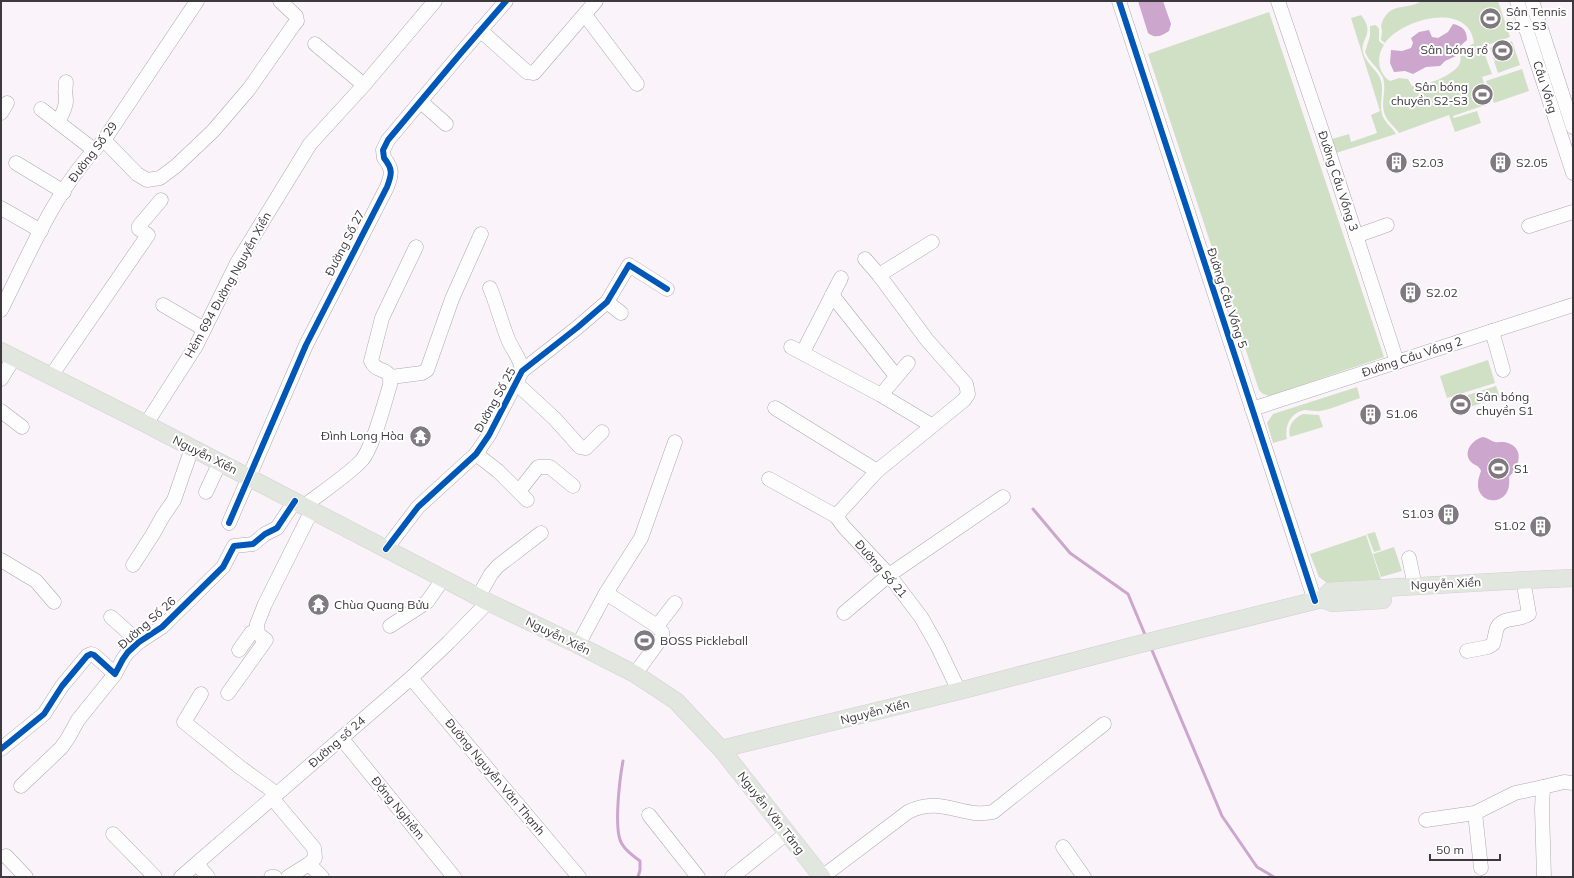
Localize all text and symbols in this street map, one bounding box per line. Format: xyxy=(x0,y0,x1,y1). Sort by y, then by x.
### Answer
place label: Sân Tennis S2 - S3 xyxy=(1506,4,1567,33)
sports icon: Sân Tennis S2 - S3 xyxy=(1478,6,1504,32)
sports icon: Sân bóng rổ xyxy=(1490,37,1516,63)
place label: Sân bóng rổ xyxy=(1421,42,1488,57)
street label: Cầu Vồng xyxy=(1530,59,1561,115)
place label: Sân bóng chuyền S2-S3 xyxy=(1391,79,1468,108)
sports icon: Sân bóng chuyền S2-S3 xyxy=(1470,81,1496,107)
street label: Đường Số 29 xyxy=(65,118,120,185)
street label: Đường Cầu Vồng 3 xyxy=(1315,129,1362,233)
building icon: S2.03 xyxy=(1383,150,1409,176)
building icon: S2.05 xyxy=(1487,150,1513,176)
place label: S2.03 xyxy=(1412,155,1444,170)
place label: S2.05 xyxy=(1516,155,1548,170)
street label: Đường Số 27 xyxy=(322,207,368,278)
street label: Hẻm 694 Đường Nguyễn Xiển xyxy=(181,209,274,360)
street label: Đường Cầu Vồng 5 xyxy=(1204,246,1251,350)
building icon: S2.02 xyxy=(1397,280,1423,306)
place label: S2.02 xyxy=(1426,285,1458,300)
street label: Đường Cầu Vồng 2 xyxy=(1360,333,1464,380)
street label: Đường Số 25 xyxy=(471,365,519,435)
place label: Sân bóng chuyền S1 xyxy=(1476,389,1534,418)
sports icon: Sân bóng chuyền S1 xyxy=(1448,391,1474,417)
building icon: S1.06 xyxy=(1357,401,1383,427)
place label: S1.06 xyxy=(1386,406,1418,421)
temple icon: Đình Long Hòa xyxy=(407,423,433,449)
place label: Đình Long Hòa xyxy=(321,428,404,443)
street label: Nguyễn Xiển xyxy=(170,432,240,477)
sports icon: S1 xyxy=(1485,456,1511,482)
place label: S1 xyxy=(1514,461,1529,476)
building icon: S1.03 xyxy=(1436,501,1462,527)
place label: S1.03 xyxy=(1402,506,1434,521)
building icon: S1.02 xyxy=(1528,513,1554,539)
place label: S1.02 xyxy=(1494,518,1526,533)
street label: Đường Số 21 xyxy=(852,537,911,601)
street label: Nguyễn Xiển xyxy=(1410,574,1481,593)
temple icon: Chùa Quang Bửu xyxy=(305,592,331,618)
street label: Đường Số 26 xyxy=(115,593,179,652)
place label: Chùa Quang Bửu xyxy=(334,597,429,612)
street label: Nguyễn Xiển xyxy=(523,613,593,658)
sports icon: BOSS Pickleball xyxy=(631,628,657,654)
place label: BOSS Pickleball xyxy=(660,633,748,648)
street label: Nguyễn Xiển xyxy=(839,696,911,727)
street label: Đường số 24 xyxy=(305,713,368,770)
street label: Đường Nguyễn Văn Thạnh xyxy=(442,715,549,838)
street label: Nguyễn Văn Tăng xyxy=(735,768,808,857)
street label: Đặng Nghiêm xyxy=(368,773,428,842)
scale bar xyxy=(1430,836,1500,862)
text: 50 m xyxy=(1436,842,1464,857)

